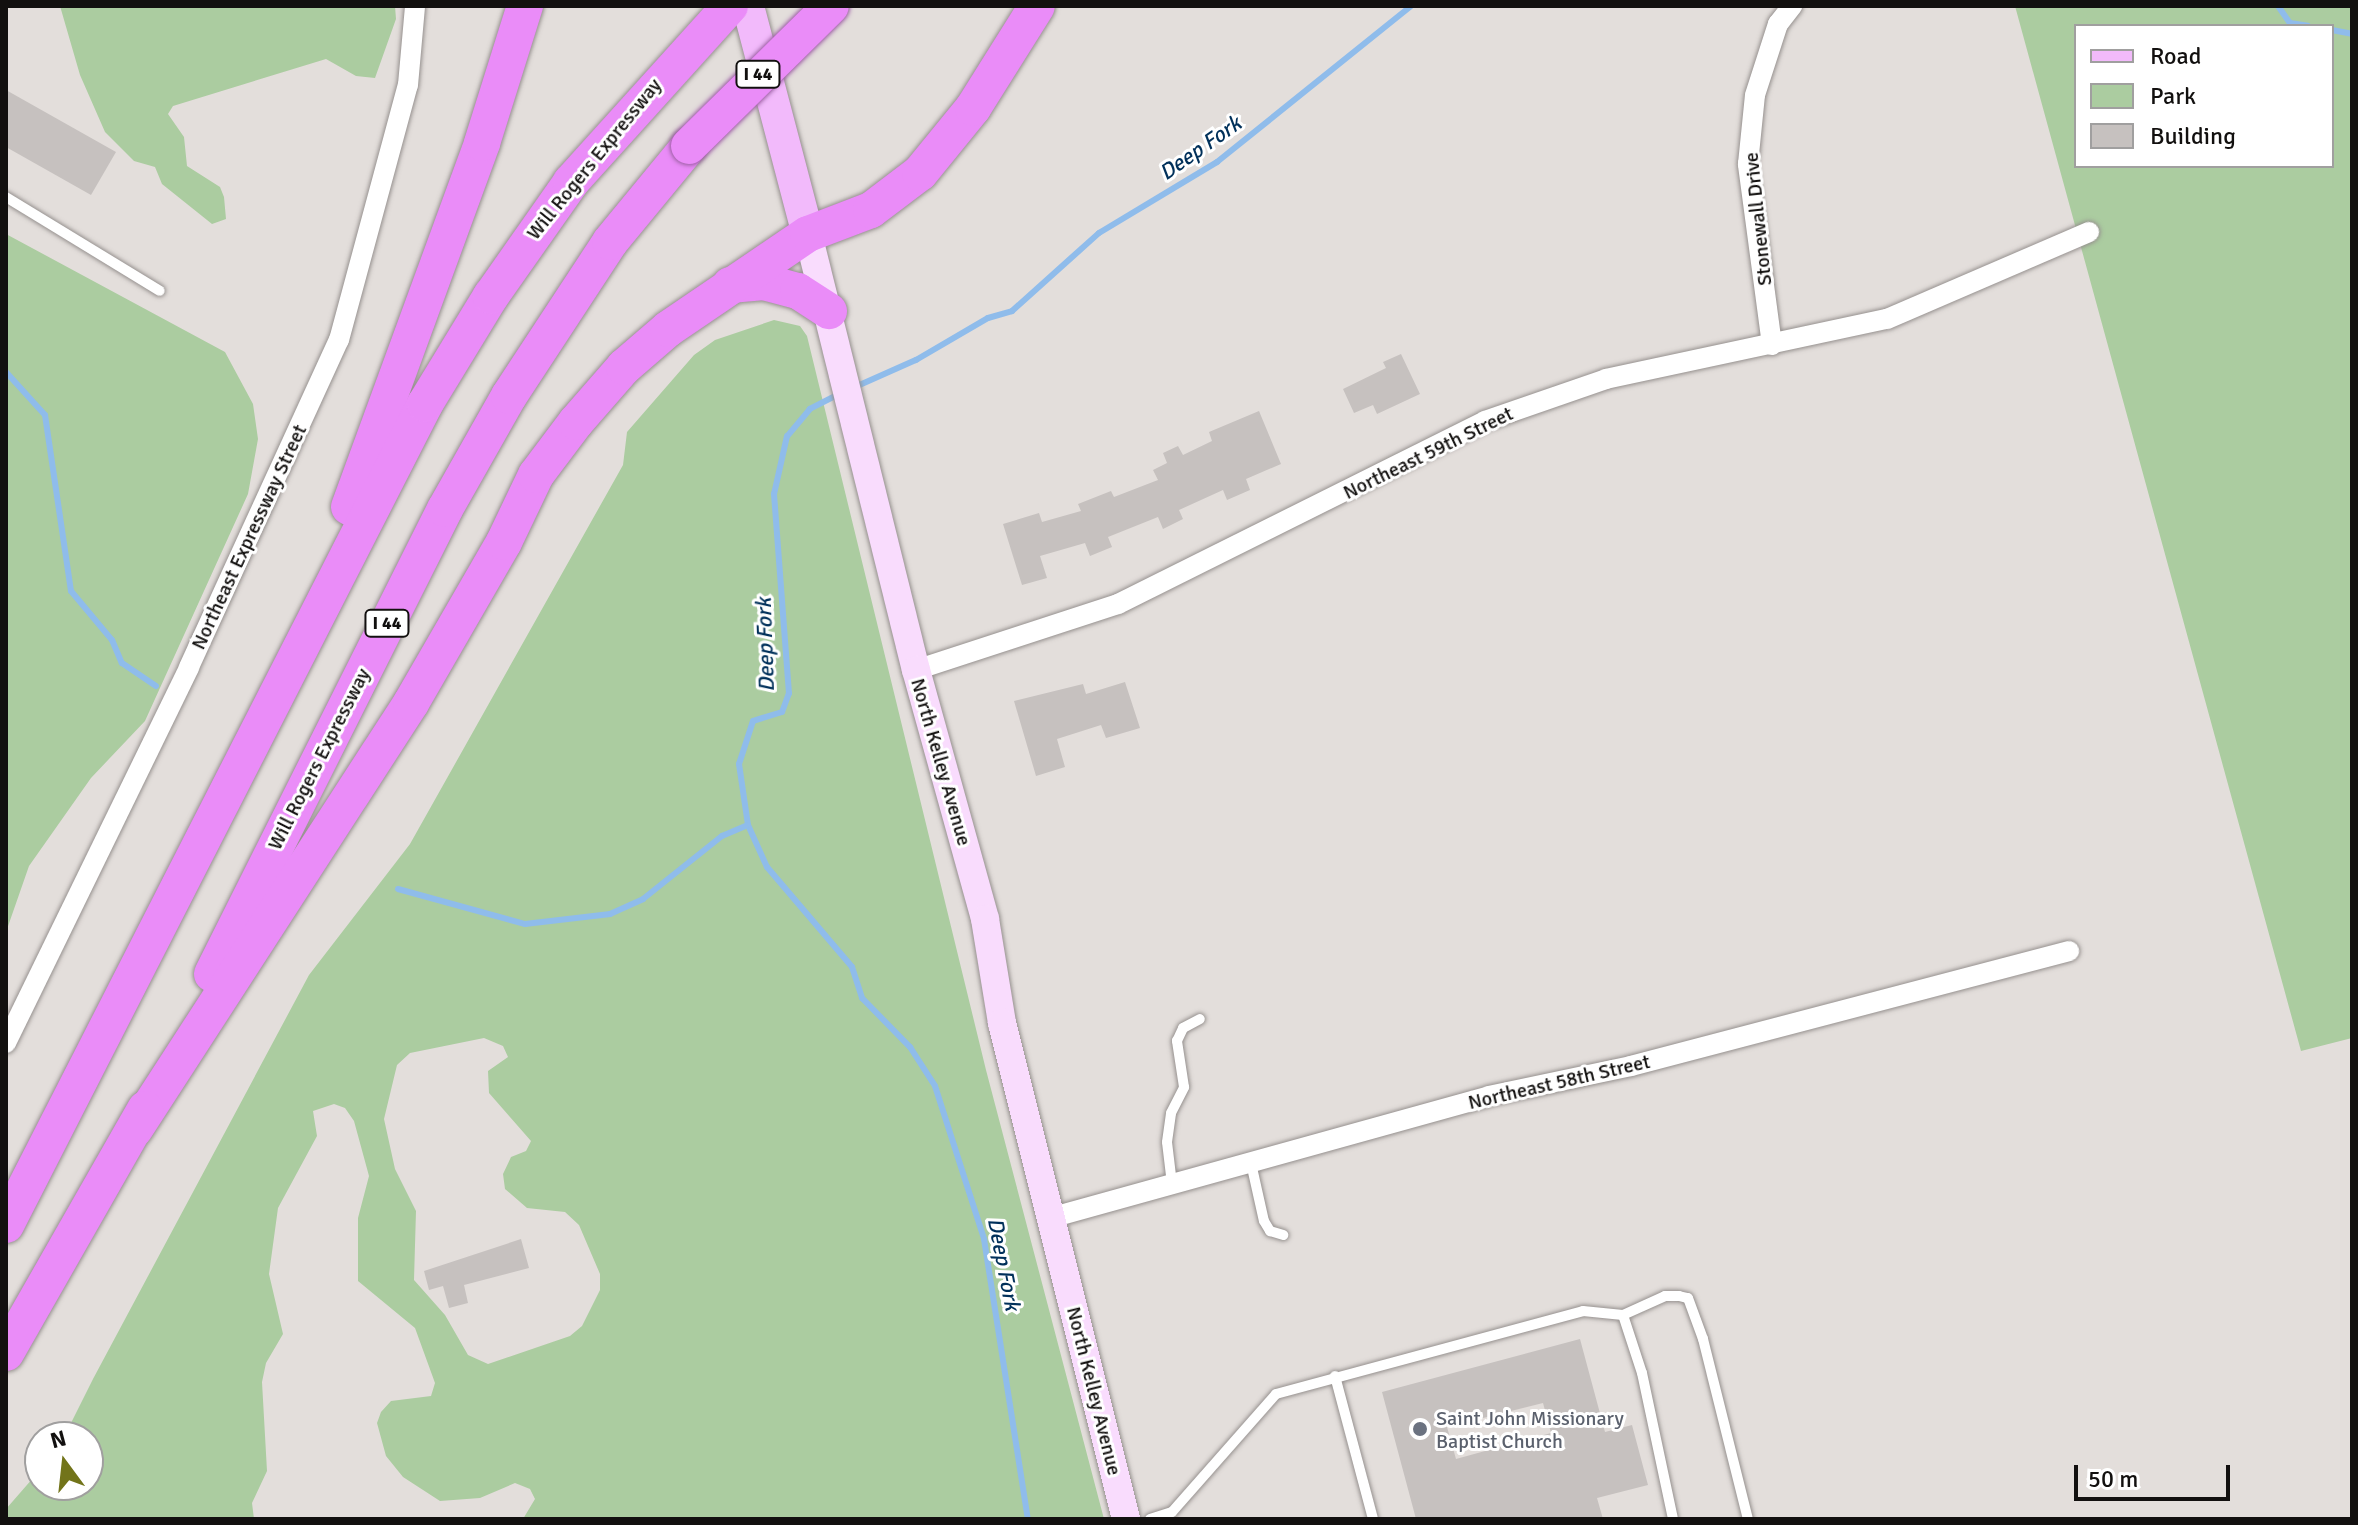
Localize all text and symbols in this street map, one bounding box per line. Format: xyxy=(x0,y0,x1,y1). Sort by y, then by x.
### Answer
legend xyxy=(2074,24,2334,168)
text: Road xyxy=(2150,41,2201,71)
road number: I 44 xyxy=(734,60,782,88)
street label: Will Rogers Expressway xyxy=(522,73,666,245)
text: Park xyxy=(2150,81,2196,111)
water label: Deep Fork xyxy=(1154,110,1246,186)
text: Building xyxy=(2150,121,2236,151)
street label: Stonewall Drive xyxy=(1739,151,1777,287)
street label: Northeast 59th Street xyxy=(1339,401,1517,505)
street label: Northeast Expressway Street xyxy=(186,421,312,653)
water label: Deep Fork xyxy=(750,597,780,693)
road number: I 44 xyxy=(363,609,411,637)
street label: Will Rogers Expressway xyxy=(263,664,375,854)
street label: North Kelley Avenue xyxy=(906,676,976,848)
street label: Northeast 58th Street xyxy=(1466,1049,1652,1115)
water label: Deep Fork xyxy=(982,1215,1026,1313)
street label: North Kelley Avenue xyxy=(1061,1304,1127,1478)
place label: Saint John Missionary Baptist Church xyxy=(1436,1406,1624,1453)
marker: Saint John Missionary Baptist Church xyxy=(1411,1420,1429,1438)
north arrow xyxy=(24,1421,104,1501)
text: N xyxy=(47,1424,69,1454)
scale bar xyxy=(2078,1449,2234,1499)
text: 50 m xyxy=(2088,1464,2138,1494)

